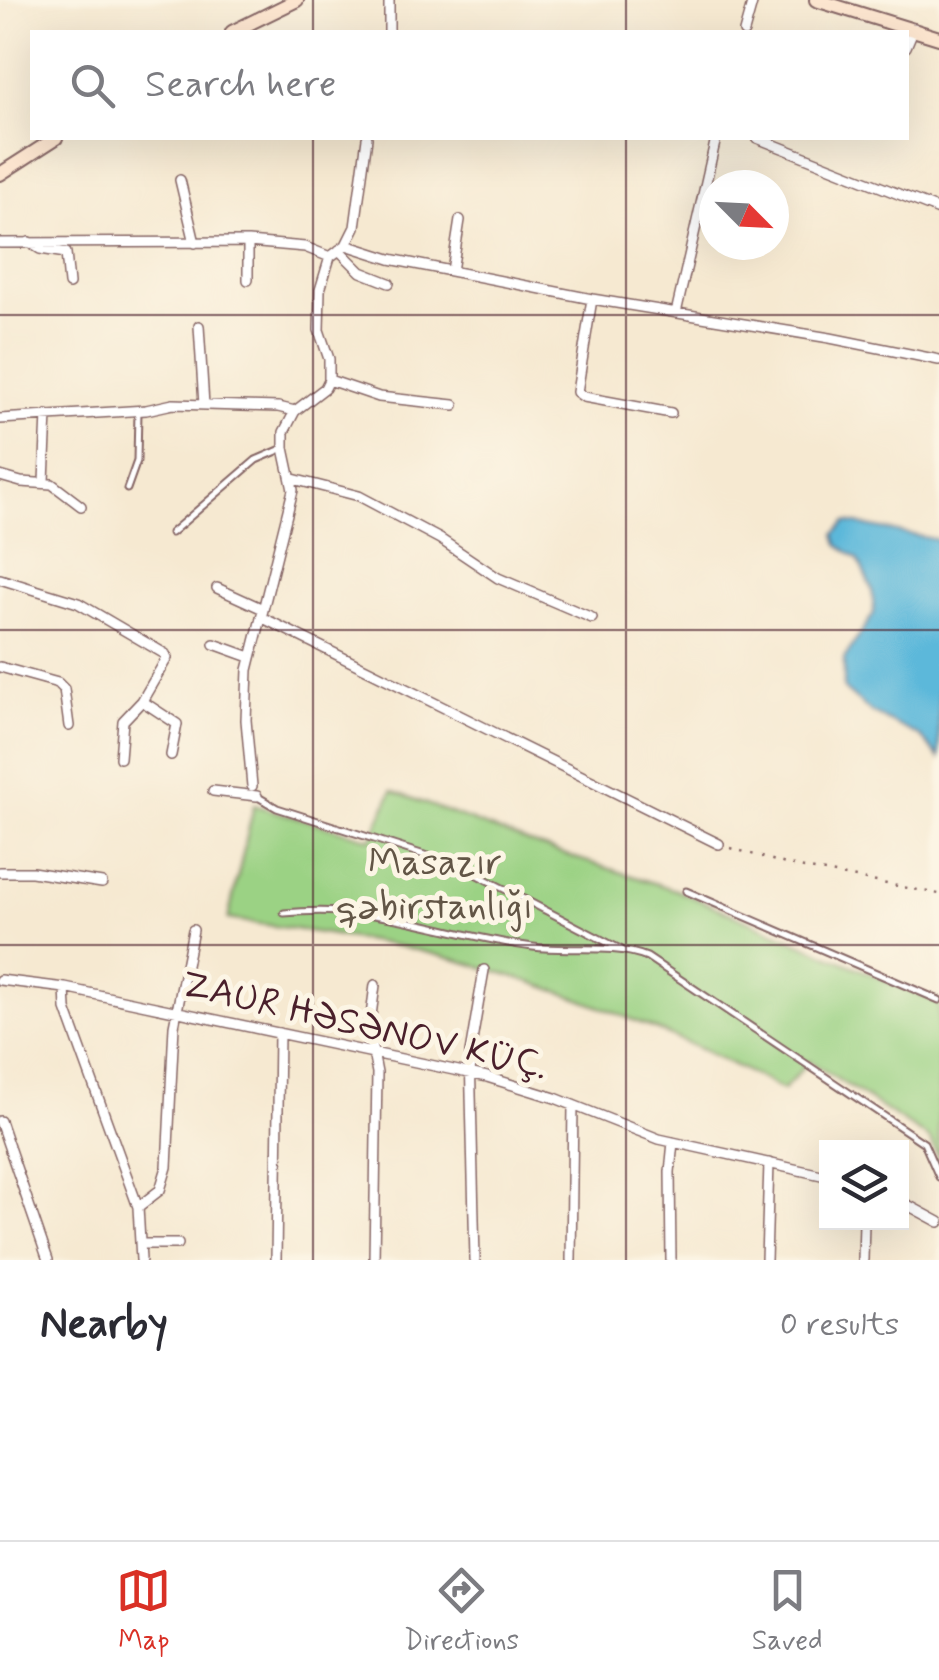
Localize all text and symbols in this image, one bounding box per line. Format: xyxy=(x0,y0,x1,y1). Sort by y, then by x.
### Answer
search box xyxy=(30,30,909,140)
icon: search xyxy=(65,58,120,113)
text: Search here xyxy=(145,61,336,110)
north arrow xyxy=(699,170,789,260)
park label: Masazır qəbirstanlığı xyxy=(337,839,533,932)
street label: ZAUR HƏSƏNOV KÜÇ. xyxy=(177,961,552,1092)
map controls xyxy=(819,1140,909,1230)
button: layers xyxy=(819,1140,909,1230)
text: Nearby xyxy=(40,1298,168,1353)
text: 0 results xyxy=(780,1304,899,1346)
tab: Map xyxy=(116,1563,171,1660)
tab: Directions xyxy=(404,1563,519,1660)
tab: Saved xyxy=(752,1563,823,1660)

